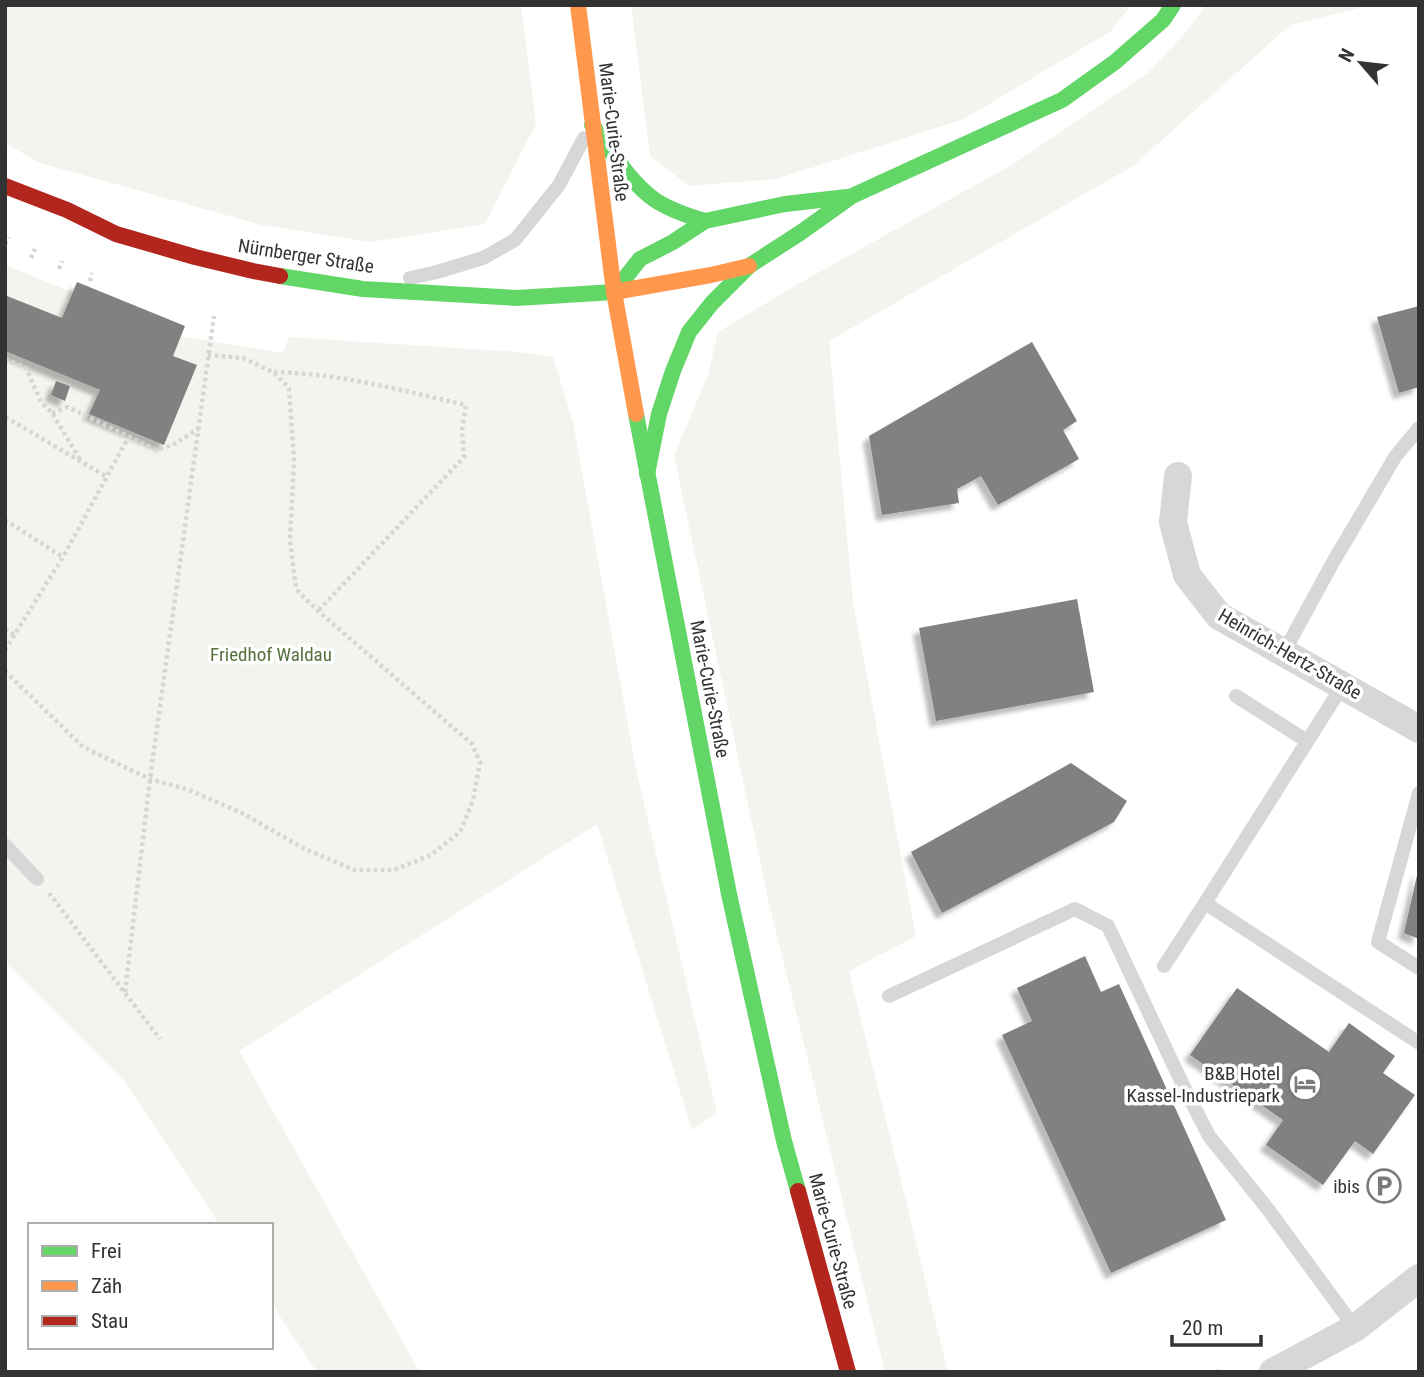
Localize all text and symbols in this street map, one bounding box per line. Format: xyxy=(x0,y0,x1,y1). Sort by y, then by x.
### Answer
north arrow xyxy=(1326,28,1396,98)
text: N xyxy=(1334,45,1359,66)
street label: Marie-Curie-Straße xyxy=(594,61,634,203)
street label: Nürnberger Straße xyxy=(236,234,376,278)
street label: Heinrich-Hertz-Straße xyxy=(1214,604,1366,704)
street label: Marie-Curie-Straße xyxy=(685,618,735,760)
park label: Friedhof Waldau xyxy=(210,643,332,666)
place label: B&B Hotel Kassel-Industriepark xyxy=(1126,1062,1280,1107)
hotel icon: B&B Hotel Kassel-Industriepark xyxy=(1286,1065,1324,1103)
parking icon: ibis xyxy=(1365,1167,1403,1205)
street label: Marie-Curie-Straße xyxy=(804,1171,862,1312)
place label: ibis xyxy=(1333,1175,1360,1198)
legend xyxy=(28,1223,273,1349)
text: Frei xyxy=(91,1239,122,1263)
text: Zäh xyxy=(91,1274,122,1298)
scale bar xyxy=(1172,1304,1261,1348)
text: Stau xyxy=(91,1309,128,1333)
text: 20 m xyxy=(1182,1316,1223,1340)

